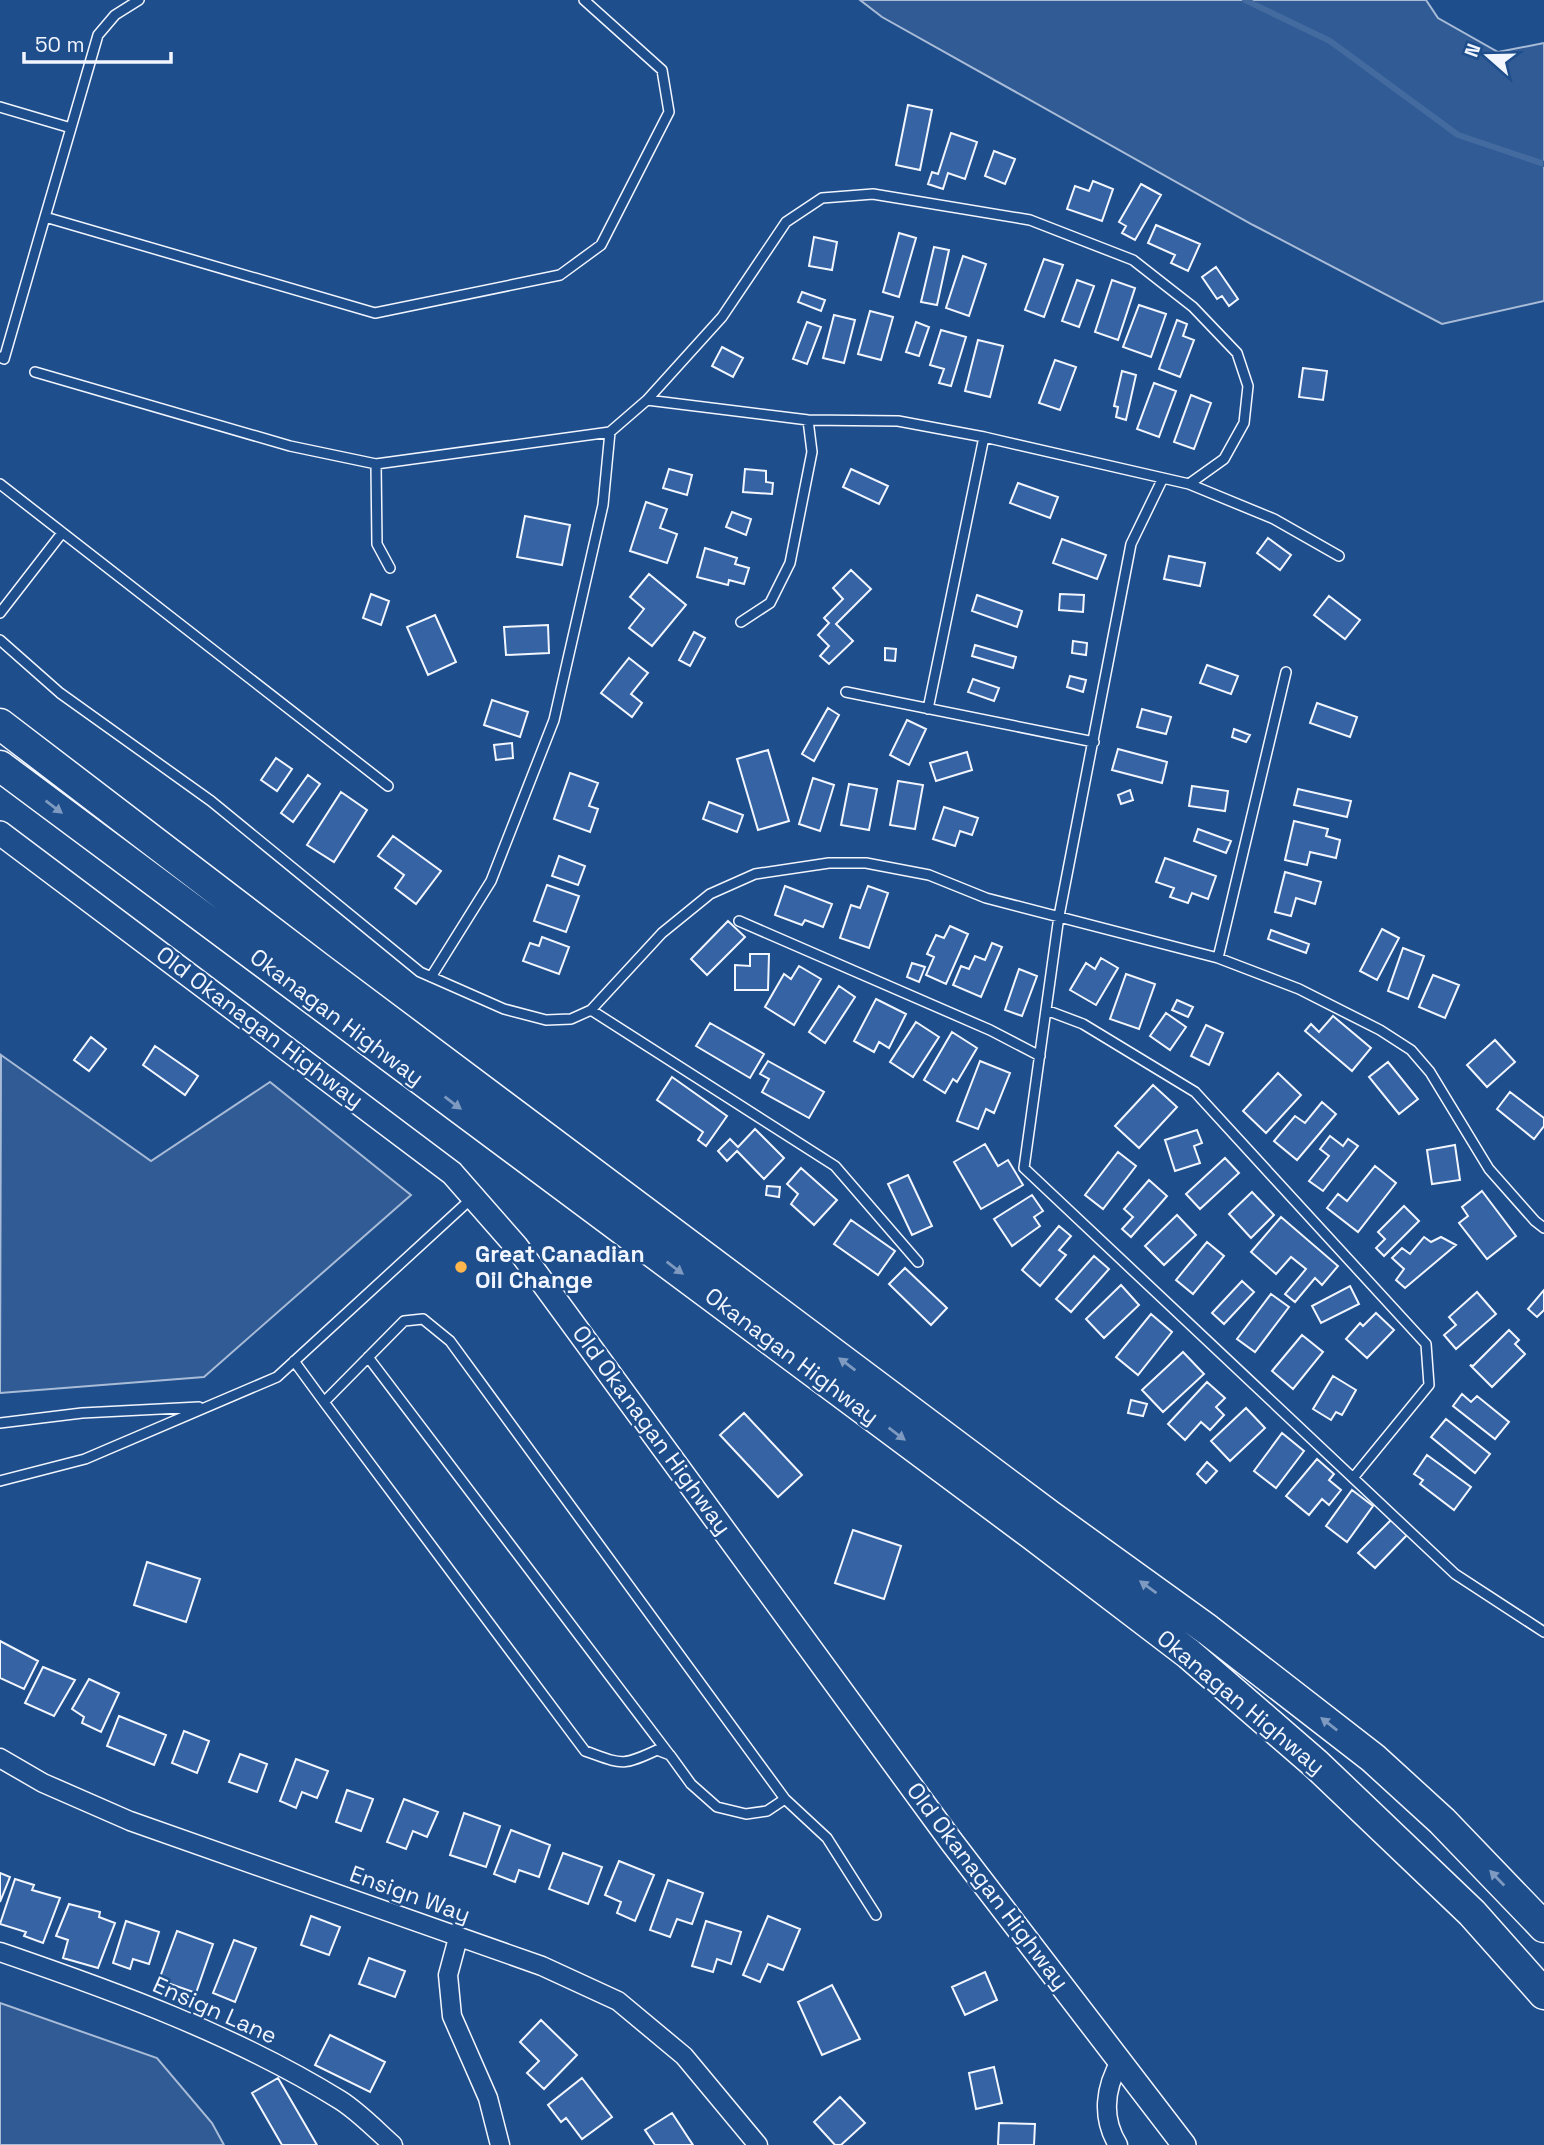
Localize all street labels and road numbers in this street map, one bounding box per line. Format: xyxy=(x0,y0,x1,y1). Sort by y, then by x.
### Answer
street label: Old Okanagan Highway xyxy=(150,939,370,1115)
street label: Okanagan Highway xyxy=(244,942,430,1092)
street label: Okanagan Highway xyxy=(699,1281,885,1431)
street label: Old Okanagan Highway xyxy=(566,1319,738,1541)
street label: Okanagan Highway xyxy=(1151,1623,1331,1781)
street label: Old Okanagan Highway xyxy=(900,1776,1076,1996)
street label: Ensign Way xyxy=(346,1858,474,1930)
street label: Ensign Lane xyxy=(148,1969,282,2051)

